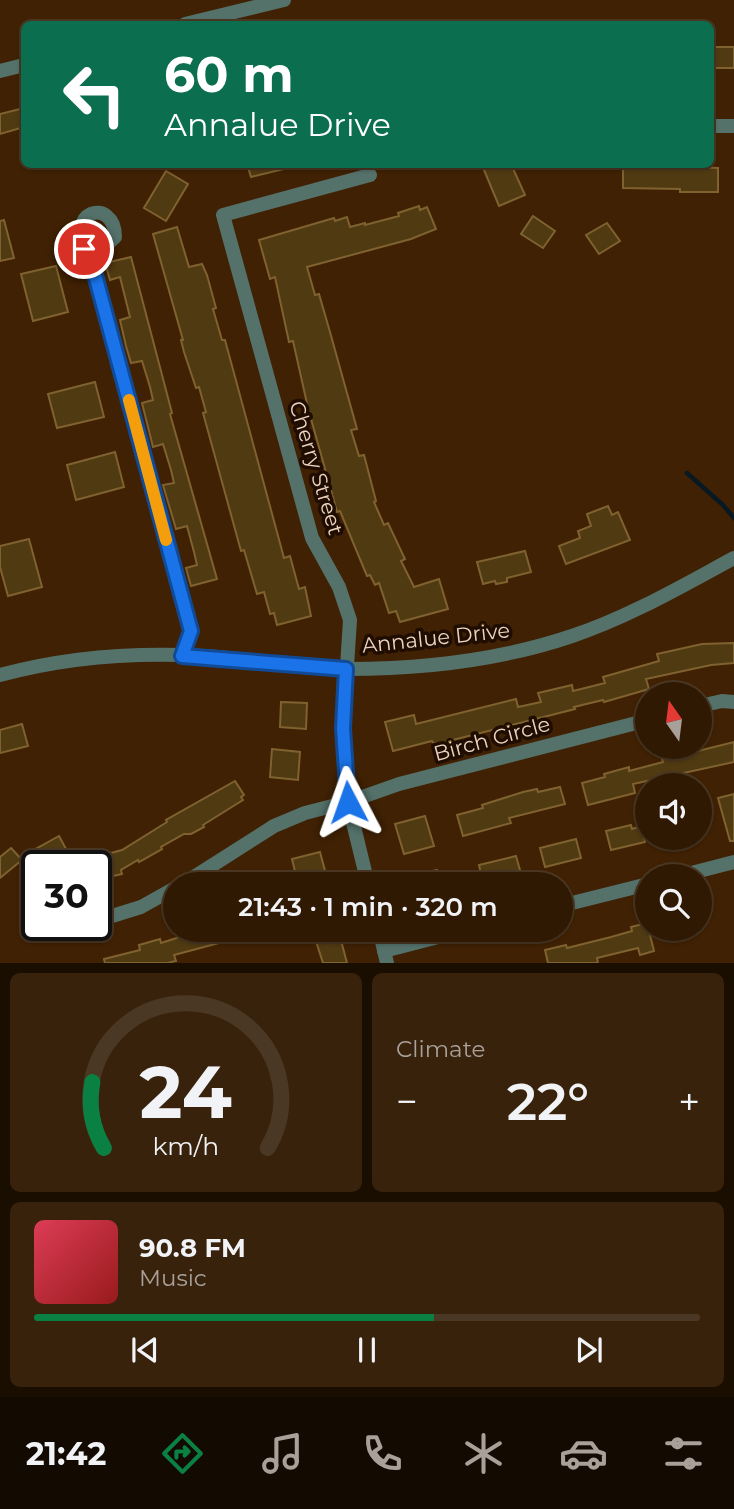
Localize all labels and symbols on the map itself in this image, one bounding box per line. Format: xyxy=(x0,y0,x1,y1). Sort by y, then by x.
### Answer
pin xyxy=(54,219,114,279)
street label: Cherry Street xyxy=(284,398,349,538)
street label: Annalue Drive xyxy=(361,617,511,658)
north arrow xyxy=(635,682,712,760)
street label: Birch Circle xyxy=(431,711,553,766)
position arrow xyxy=(311,765,385,839)
speed limit sign: 30 xyxy=(21,850,112,941)

